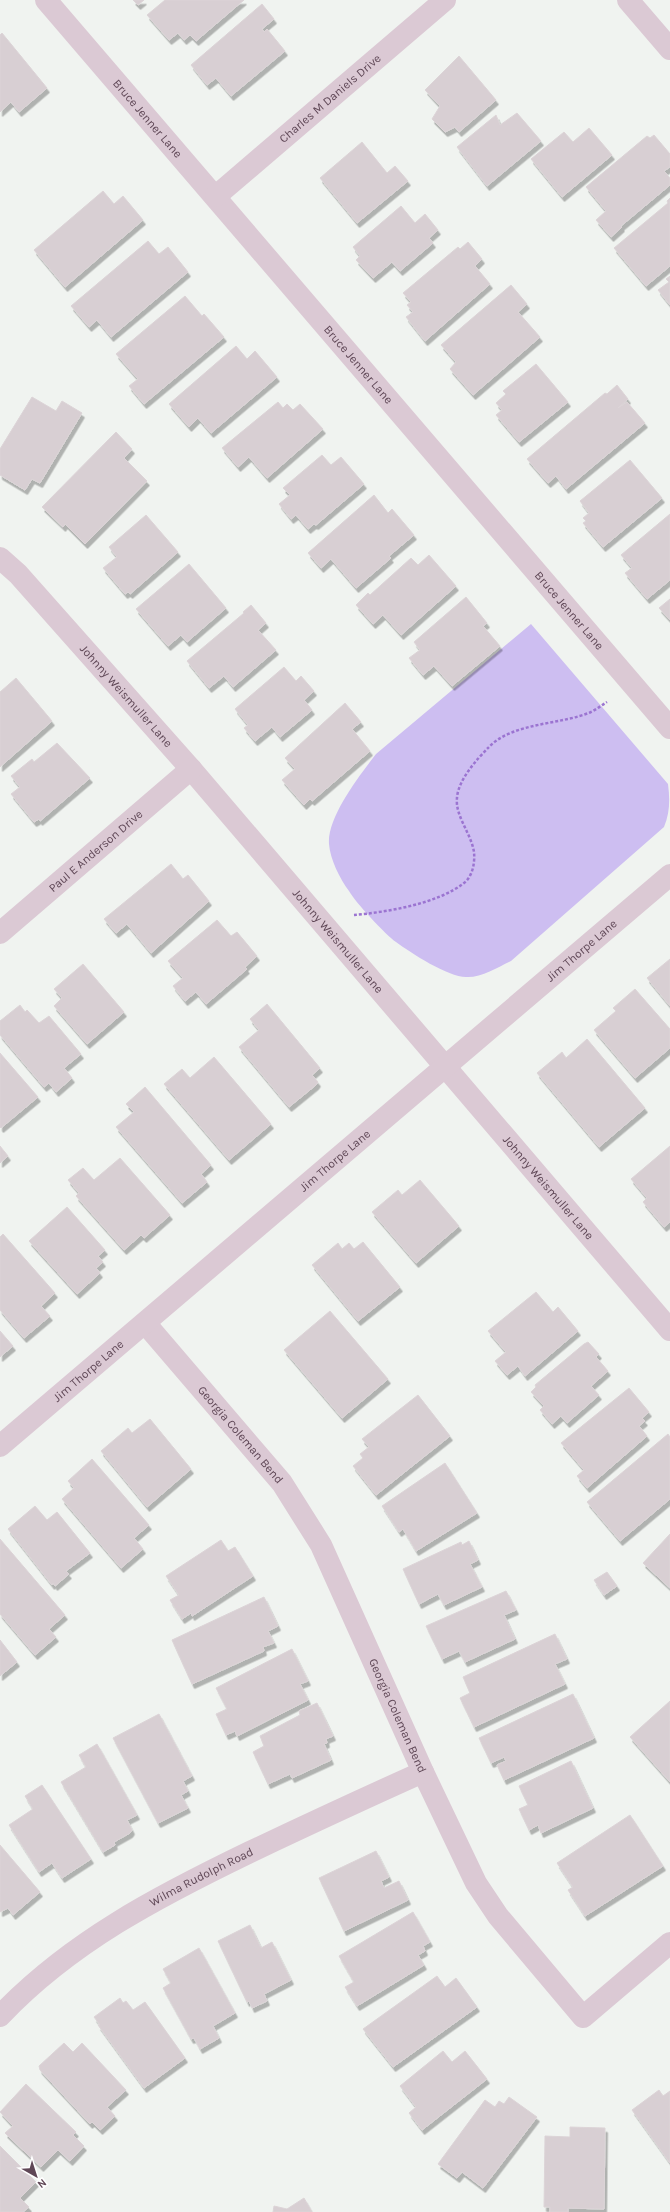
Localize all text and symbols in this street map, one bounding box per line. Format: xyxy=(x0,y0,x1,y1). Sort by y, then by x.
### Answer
street label: Charles M Daniels Drive xyxy=(276,51,384,146)
street label: Bruce Jenner Lane xyxy=(110,76,185,161)
street label: Bruce Jenner Lane xyxy=(321,322,396,407)
street label: Bruce Jenner Lane xyxy=(532,568,607,653)
street label: Johnny Weismuller Lane xyxy=(77,642,175,750)
street label: Paul E Anderson Drive xyxy=(46,807,145,895)
street label: Johnny Weismuller Lane xyxy=(290,886,386,996)
street label: Jim Thorpe Lane xyxy=(543,916,620,984)
street label: Jim Thorpe Lane xyxy=(297,1127,373,1195)
street label: Johnny Weismuller Lane xyxy=(500,1133,597,1242)
street label: Jim Thorpe Lane xyxy=(50,1337,126,1405)
street label: Georgia Coleman Bend xyxy=(195,1383,286,1486)
street label: Georgia Coleman Bend xyxy=(366,1656,429,1775)
street label: Wilma Rudolph Road xyxy=(147,1845,256,1909)
north arrow xyxy=(16,2156,56,2196)
text: N xyxy=(35,2176,49,2191)

